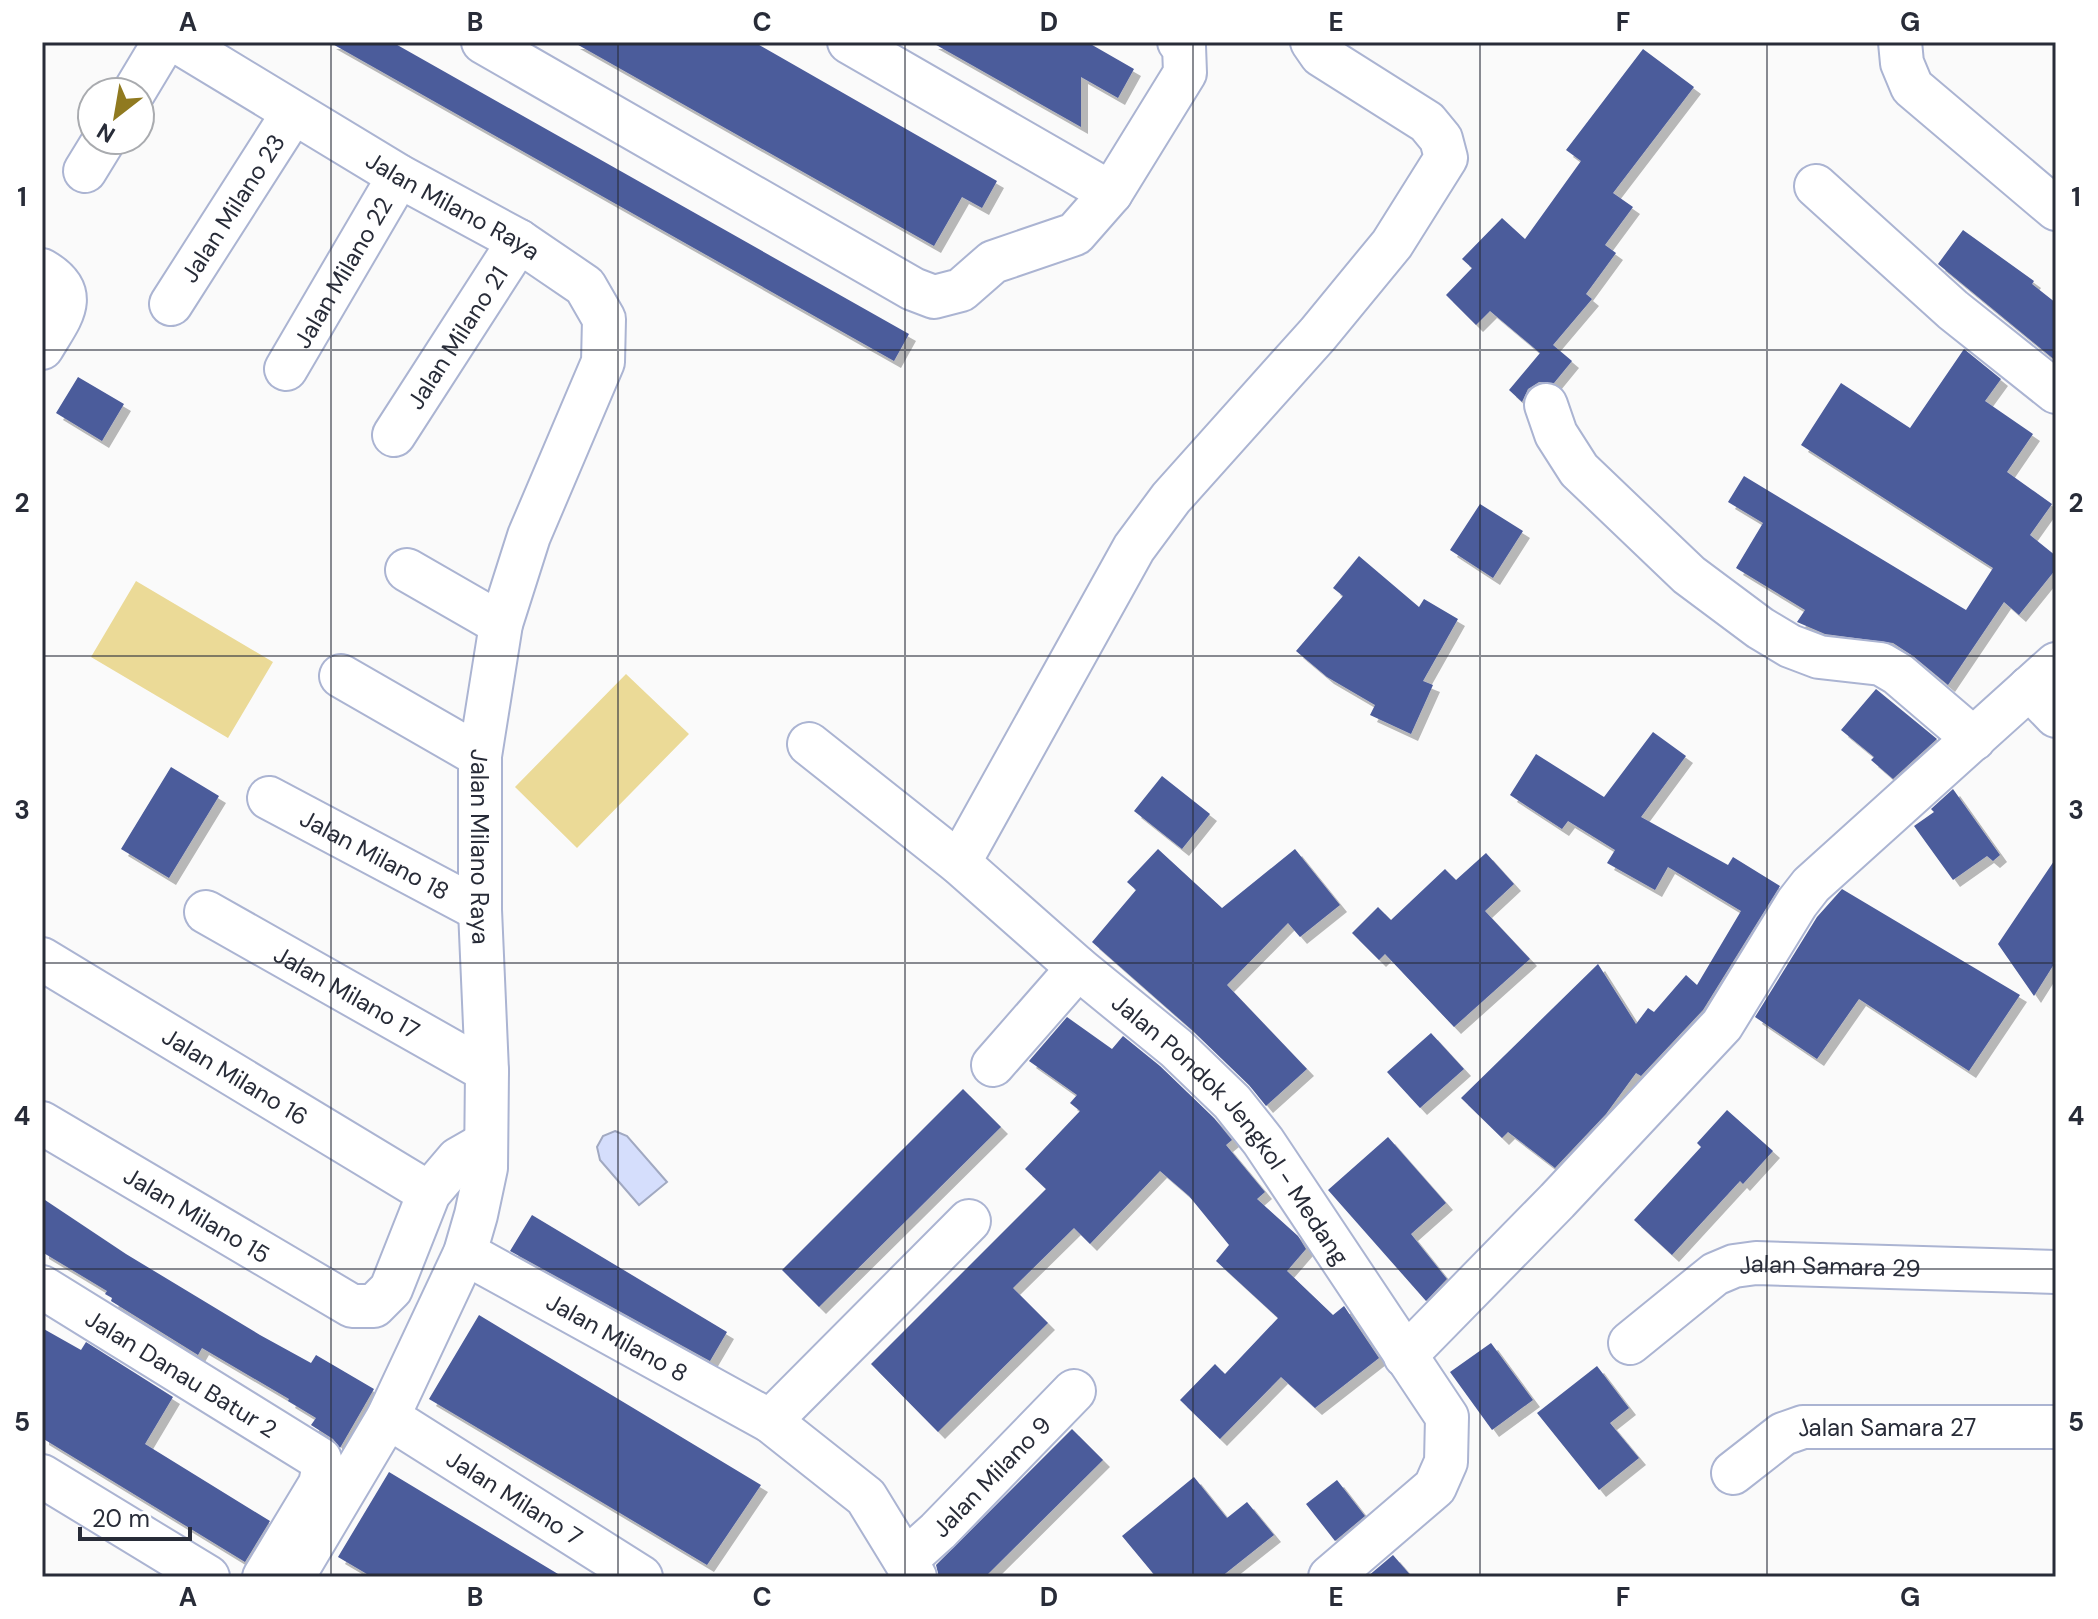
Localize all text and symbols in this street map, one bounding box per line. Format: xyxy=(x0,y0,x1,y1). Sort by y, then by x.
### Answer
text: A xyxy=(179,5,197,39)
text: B xyxy=(467,5,483,39)
text: C xyxy=(752,5,772,39)
text: D xyxy=(1040,5,1058,39)
text: E xyxy=(1328,5,1344,39)
text: F xyxy=(1616,5,1630,39)
text: G xyxy=(1900,5,1920,39)
north arrow xyxy=(76,76,156,156)
text: N xyxy=(92,116,120,149)
street label: Jalan Milano 23 xyxy=(173,128,291,288)
street label: Jalan Milano Raya xyxy=(360,144,546,266)
text: 1 xyxy=(17,180,27,214)
text: 1 xyxy=(2071,180,2081,214)
street label: Jalan Milano 22 xyxy=(286,191,399,354)
street label: Jalan Milano 21 xyxy=(399,260,514,415)
text: 2 xyxy=(14,486,30,520)
text: 2 xyxy=(2068,486,2084,520)
street label: Jalan Milano Raya xyxy=(464,747,497,945)
text: 3 xyxy=(14,793,30,827)
text: 3 xyxy=(2068,793,2084,827)
street label: Jalan Milano 18 xyxy=(295,802,455,907)
street label: Jalan Milano 17 xyxy=(269,938,425,1045)
street label: Jalan Pondok Jengkol - Medang xyxy=(1106,986,1357,1271)
street label: Jalan Milano 16 xyxy=(157,1020,314,1132)
text: 4 xyxy=(14,1099,30,1133)
text: 4 xyxy=(2068,1099,2084,1133)
street label: Jalan Milano 15 xyxy=(118,1159,276,1270)
street label: Jalan Samara 29 xyxy=(1737,1247,1921,1283)
street label: Jalan Milano 8 xyxy=(541,1285,694,1388)
street label: Jalan Danau Batur 2 xyxy=(80,1302,283,1444)
text: 5 xyxy=(14,1405,30,1439)
text: 5 xyxy=(2068,1405,2084,1439)
street label: Jalan Milano 9 xyxy=(925,1409,1057,1544)
street label: Jalan Samara 27 xyxy=(1792,1411,1976,1444)
street label: Jalan Milano 7 xyxy=(441,1443,589,1552)
scale bar xyxy=(80,1491,190,1541)
text: 20 m xyxy=(92,1503,150,1534)
text: A xyxy=(179,1580,197,1614)
text: B xyxy=(467,1580,483,1614)
text: C xyxy=(752,1580,772,1614)
text: D xyxy=(1040,1580,1058,1614)
text: E xyxy=(1328,1580,1344,1614)
text: F xyxy=(1616,1580,1630,1614)
text: G xyxy=(1900,1580,1920,1614)

